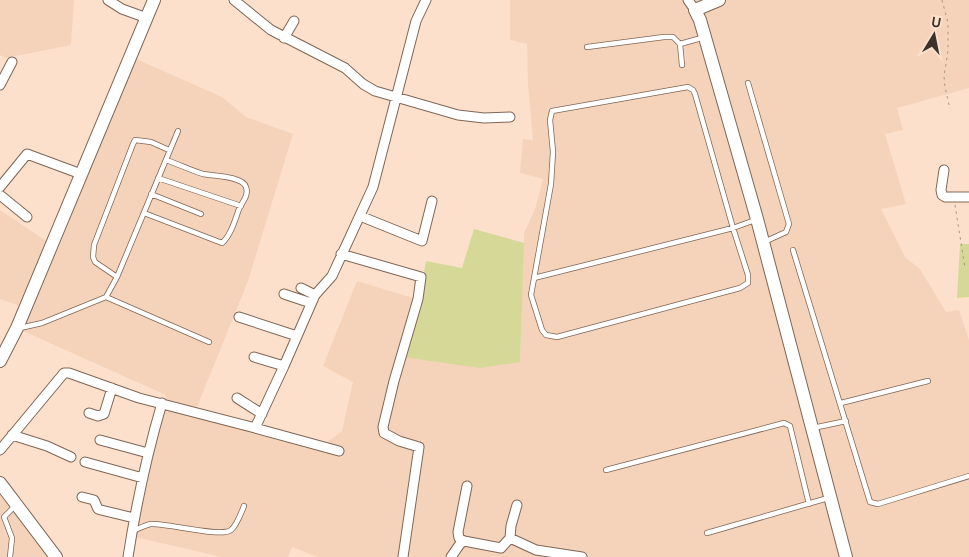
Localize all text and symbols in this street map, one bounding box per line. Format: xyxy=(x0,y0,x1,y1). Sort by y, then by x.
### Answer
north arrow xyxy=(909,10,959,60)
text: U xyxy=(930,14,942,33)

